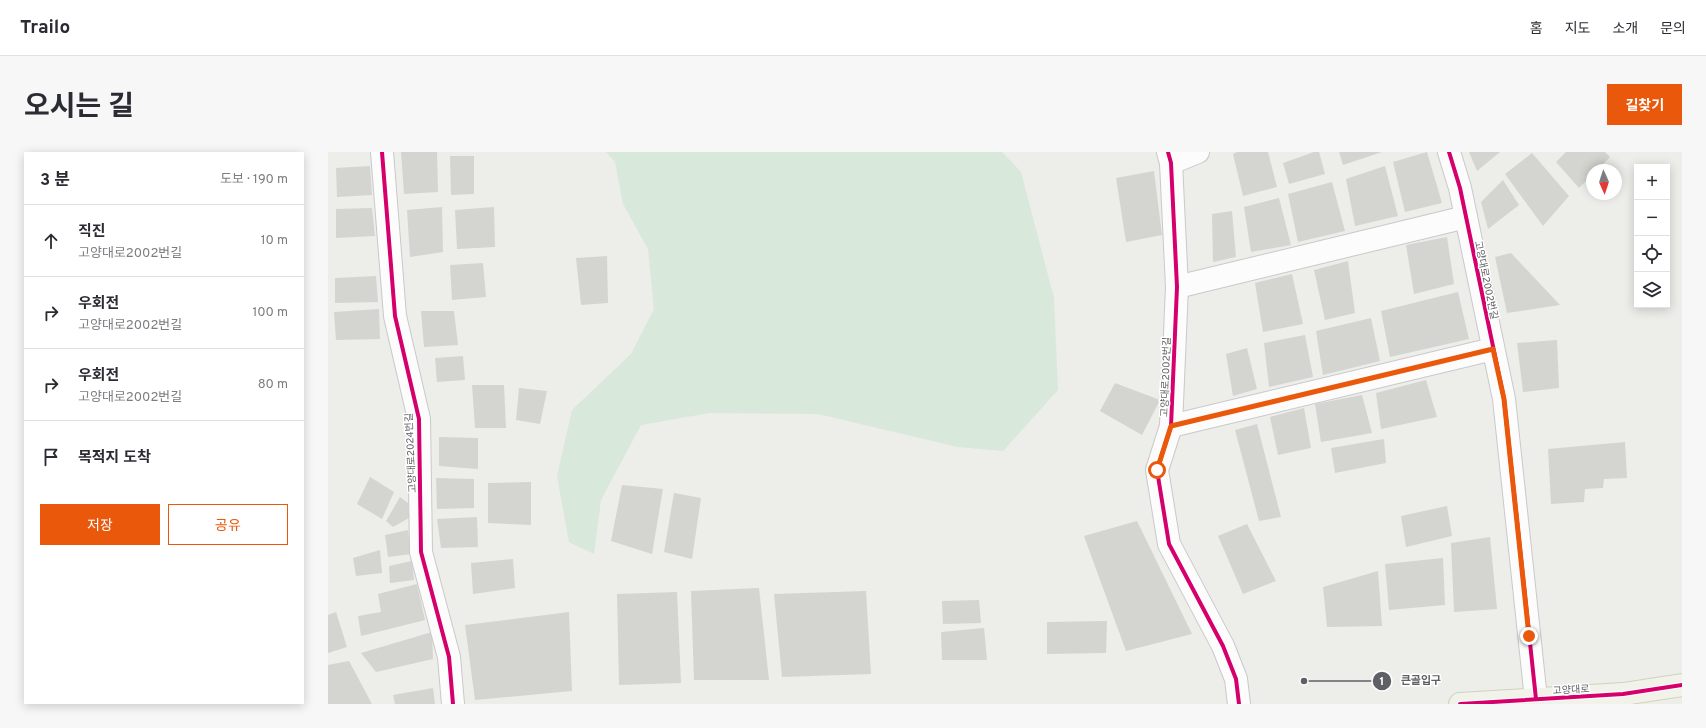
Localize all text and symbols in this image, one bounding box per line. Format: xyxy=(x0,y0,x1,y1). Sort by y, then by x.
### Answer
text: Trailo xyxy=(20,16,70,40)
text: 홈 xyxy=(1530,21,1543,38)
text: 지도 xyxy=(1565,21,1590,38)
text: 소개 xyxy=(1612,21,1638,38)
text: 문의 xyxy=(1660,21,1686,38)
button: 길찾기 xyxy=(1607,84,1682,125)
text: 오시는 길 xyxy=(24,90,134,126)
north arrow xyxy=(1586,164,1622,200)
map controls xyxy=(1634,164,1670,308)
button: + xyxy=(1634,164,1670,200)
text: 3 분 xyxy=(40,170,70,192)
text: 도보 · 190 m xyxy=(220,172,288,188)
button: − xyxy=(1634,200,1670,236)
text: 직진 xyxy=(78,223,106,242)
icon: ahead xyxy=(40,230,62,252)
text: 10 m xyxy=(261,233,288,249)
button: locate xyxy=(1634,236,1670,272)
street label: 고양대로2002번길 xyxy=(1471,240,1500,321)
text: 고양대로2002번길 xyxy=(78,246,182,262)
button: layers xyxy=(1634,272,1670,308)
text: 우회전 xyxy=(78,295,119,314)
icon: right xyxy=(40,302,62,324)
text: 100 m xyxy=(252,305,288,321)
text: 고양대로2002번길 xyxy=(78,318,182,334)
street label: 고양대로2002번길 xyxy=(1159,337,1174,417)
text: 우회전 xyxy=(78,367,119,386)
icon: right xyxy=(40,374,62,396)
text: 80 m xyxy=(258,377,288,393)
text: 고양대로2002번길 xyxy=(78,390,182,406)
street label: 고양대로2024번길 xyxy=(403,413,420,493)
icon: arrive xyxy=(40,446,62,468)
text: 목적지 도착 xyxy=(78,449,151,468)
route start xyxy=(1148,461,1166,479)
button: 저장 xyxy=(40,504,160,545)
button: 공유 xyxy=(168,504,288,545)
route end xyxy=(1520,627,1538,645)
callout: 큰골입구 xyxy=(1372,669,1449,692)
text: 1 xyxy=(1380,674,1384,690)
text: 큰골입구 xyxy=(1401,674,1441,688)
street label: 고양대로 xyxy=(1552,683,1590,698)

